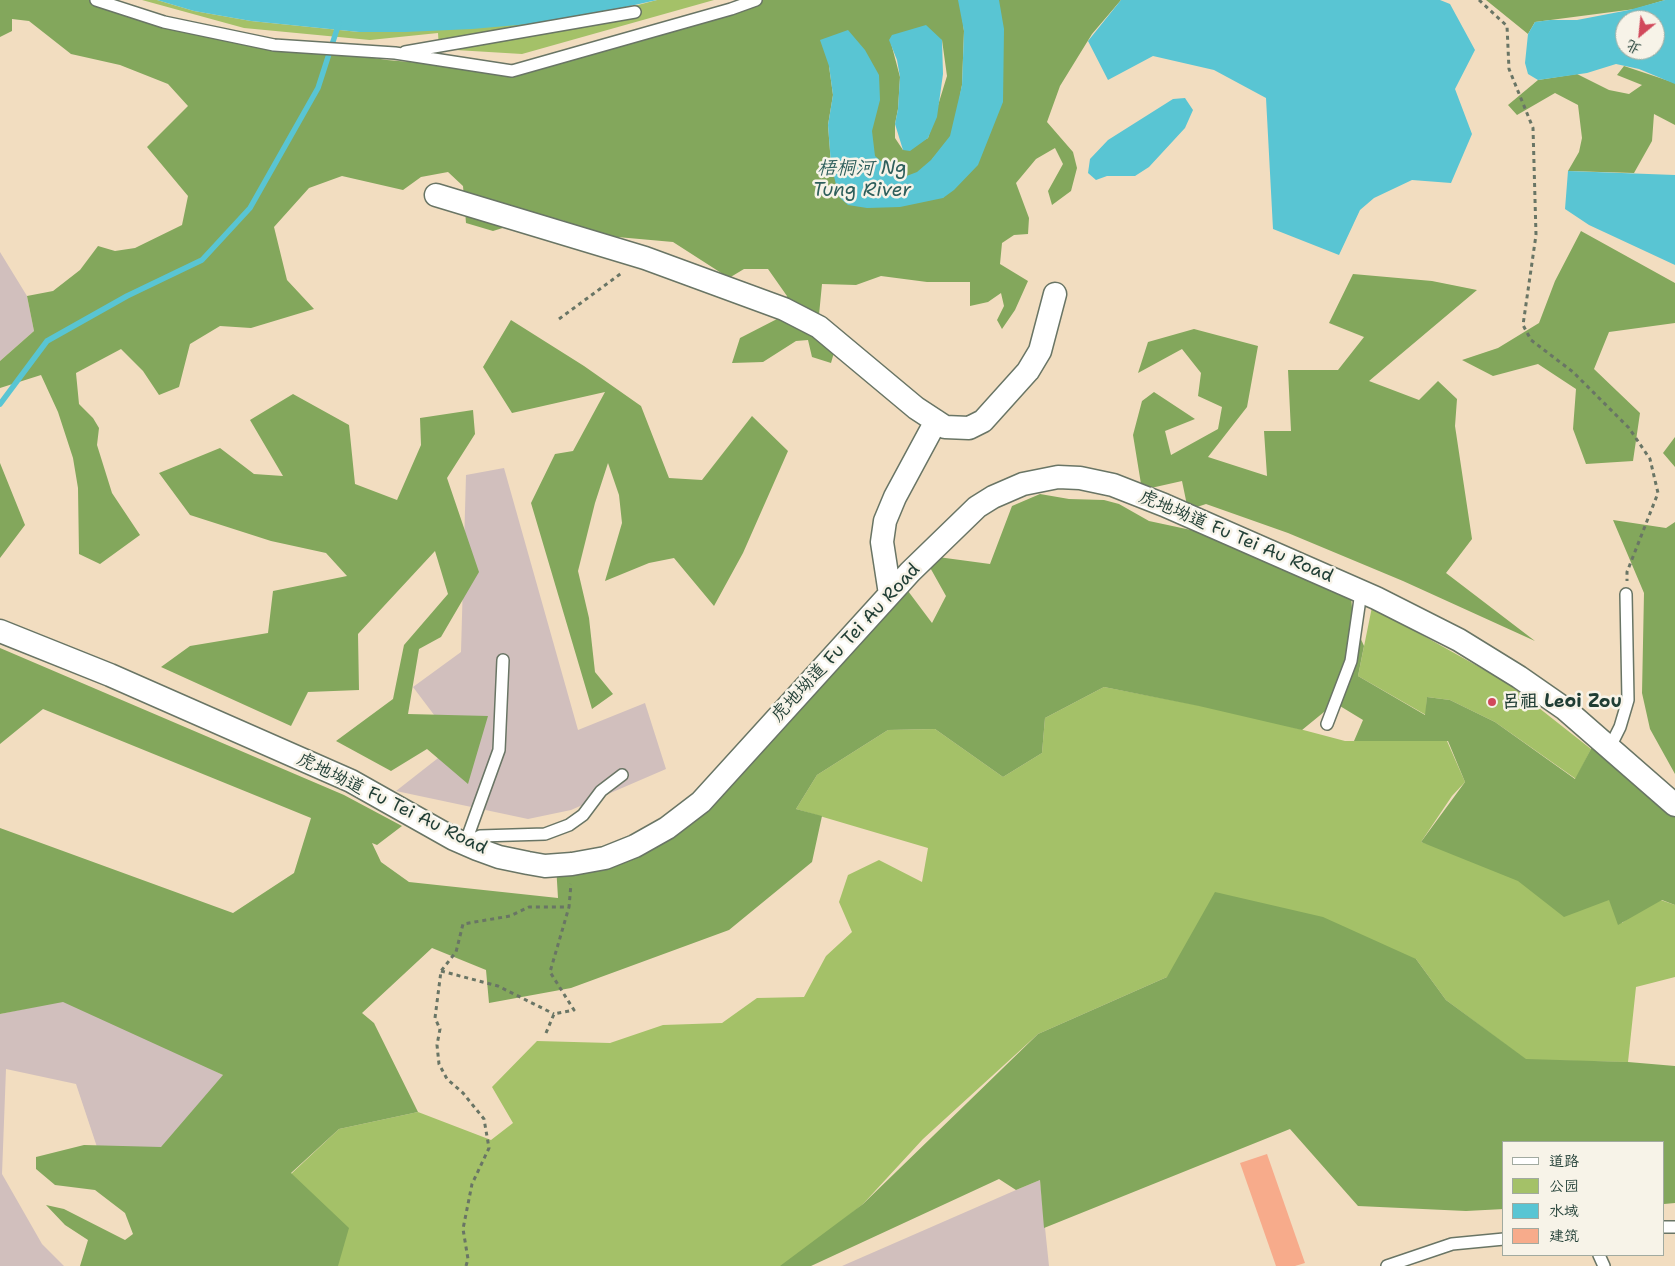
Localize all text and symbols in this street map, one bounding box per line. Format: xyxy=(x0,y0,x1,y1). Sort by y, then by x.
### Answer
north arrow xyxy=(1615,10,1665,60)
text: 北 xyxy=(1623,36,1644,59)
water label: 梧桐河 Ng Tung River xyxy=(813,158,911,202)
street label: 虎地坳道 Fu Tei Au Road xyxy=(1136,486,1336,588)
street label: 虎地坳道 Fu Tei Au Road xyxy=(767,559,925,727)
place label: 呂祖 Leoi Zou xyxy=(1502,691,1622,713)
marker: 呂祖 Leoi Zou xyxy=(1486,696,1498,708)
street label: 虎地坳道 Fu Tei Au Road xyxy=(293,749,491,859)
legend xyxy=(1502,1141,1665,1256)
text: 道路 xyxy=(1549,1151,1579,1171)
text: 公园 xyxy=(1549,1176,1579,1196)
text: 水域 xyxy=(1549,1201,1579,1221)
text: 建筑 xyxy=(1549,1226,1579,1246)

